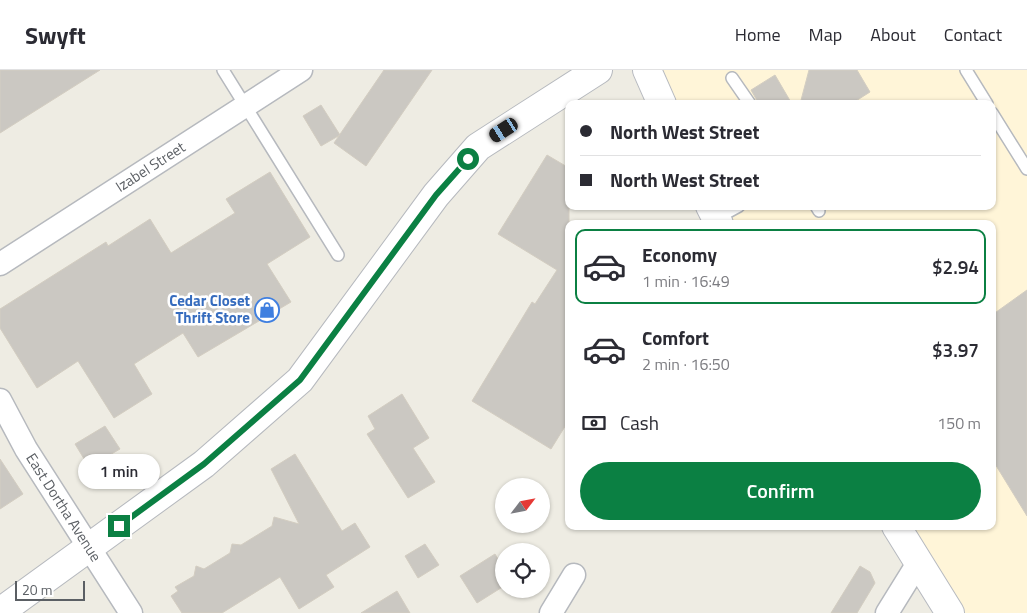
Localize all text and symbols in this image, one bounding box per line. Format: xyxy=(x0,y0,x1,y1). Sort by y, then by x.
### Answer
text: Swyft xyxy=(25,17,86,53)
text: Home xyxy=(735,21,781,48)
text: Map xyxy=(809,21,842,48)
text: About xyxy=(870,21,916,48)
text: Contact xyxy=(944,21,1002,48)
car xyxy=(487,116,520,144)
text: North West Street xyxy=(610,117,759,146)
street label: Izabel Street xyxy=(111,135,190,198)
route start xyxy=(457,148,479,170)
text: North West Street xyxy=(610,165,759,194)
text: Economy xyxy=(642,240,717,269)
icon: car xyxy=(582,244,627,289)
text: $2.94 xyxy=(932,252,979,281)
text: 1 min · 16:49 xyxy=(642,269,730,293)
place label: Cedar Closet Thrift Store xyxy=(169,289,251,329)
shop icon: Cedar Closet Thrift Store xyxy=(254,297,280,323)
text: Comfort xyxy=(642,323,709,352)
icon: car xyxy=(582,327,627,372)
text: $3.97 xyxy=(932,335,979,364)
text: 2 min · 16:50 xyxy=(642,352,730,376)
text: Cash xyxy=(620,408,659,437)
icon: cash xyxy=(580,409,608,437)
text: 150 m xyxy=(937,411,981,435)
street label: East Dortha Avenue xyxy=(20,448,107,566)
callout: 1 min xyxy=(78,454,160,488)
text: 1 min xyxy=(100,459,138,483)
button: Confirm xyxy=(580,462,981,520)
north arrow xyxy=(495,478,550,532)
map controls xyxy=(495,478,550,598)
route end xyxy=(108,515,130,537)
button: locate xyxy=(495,543,550,598)
scale bar xyxy=(15,578,85,601)
text: 20 m xyxy=(22,579,52,600)

